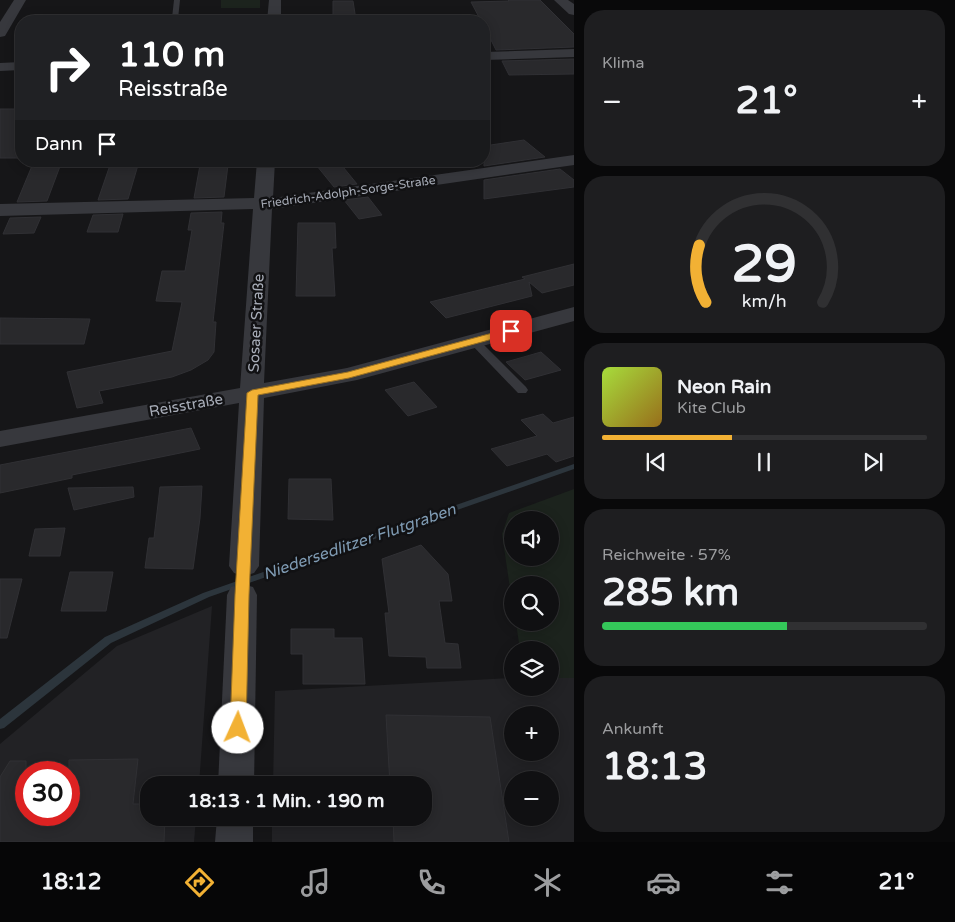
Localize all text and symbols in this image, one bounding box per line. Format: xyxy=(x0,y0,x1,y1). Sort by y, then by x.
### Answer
text: 110 m xyxy=(118,34,225,76)
icon: right xyxy=(35,35,100,100)
text: Klima xyxy=(602,53,644,73)
text: Reisstraße xyxy=(118,76,228,102)
text: 21° xyxy=(736,78,798,124)
text: − xyxy=(602,85,622,119)
text: + xyxy=(911,85,927,119)
icon: arrive xyxy=(93,130,121,158)
text: Dann xyxy=(35,133,83,155)
street label: Friedrich-Adolph-Sorge-Straße xyxy=(260,173,437,211)
text: 29 xyxy=(732,233,797,296)
street label: Sosaer Straße xyxy=(244,273,268,373)
text: km/h xyxy=(742,291,787,312)
pin xyxy=(490,310,532,352)
icon: arrive xyxy=(497,317,525,345)
text: Neon Rain xyxy=(677,376,771,398)
street label: Reisstraße xyxy=(148,390,224,420)
text: Kite Club xyxy=(677,398,746,418)
icon: previous xyxy=(642,448,670,476)
icon: pause xyxy=(750,448,778,476)
icon: next xyxy=(859,448,887,476)
water label: Niedersedlitzer Flutgraben xyxy=(260,499,460,584)
map controls xyxy=(504,511,559,826)
button: sound xyxy=(504,511,559,566)
text: Reichweite · 57% xyxy=(602,545,731,565)
text: 285 km xyxy=(602,570,739,616)
button: search xyxy=(504,576,559,631)
button: layers xyxy=(504,641,559,696)
position arrow xyxy=(211,701,263,753)
button: + xyxy=(504,706,559,761)
text: Ankunft xyxy=(602,719,664,739)
text: 18:13 xyxy=(602,744,707,790)
speed limit sign: 30 xyxy=(15,761,80,826)
button: − xyxy=(504,771,559,826)
text: 18:13 · 1 Min. · 190 m xyxy=(188,790,384,812)
icon: directions xyxy=(182,865,217,900)
icon: music xyxy=(298,865,333,900)
icon: phone xyxy=(414,865,449,900)
icon: climate xyxy=(530,865,565,900)
icon: car xyxy=(646,865,681,900)
icon: filters xyxy=(762,865,797,900)
text: 18:12 xyxy=(41,869,101,895)
text: 21° xyxy=(878,869,914,895)

